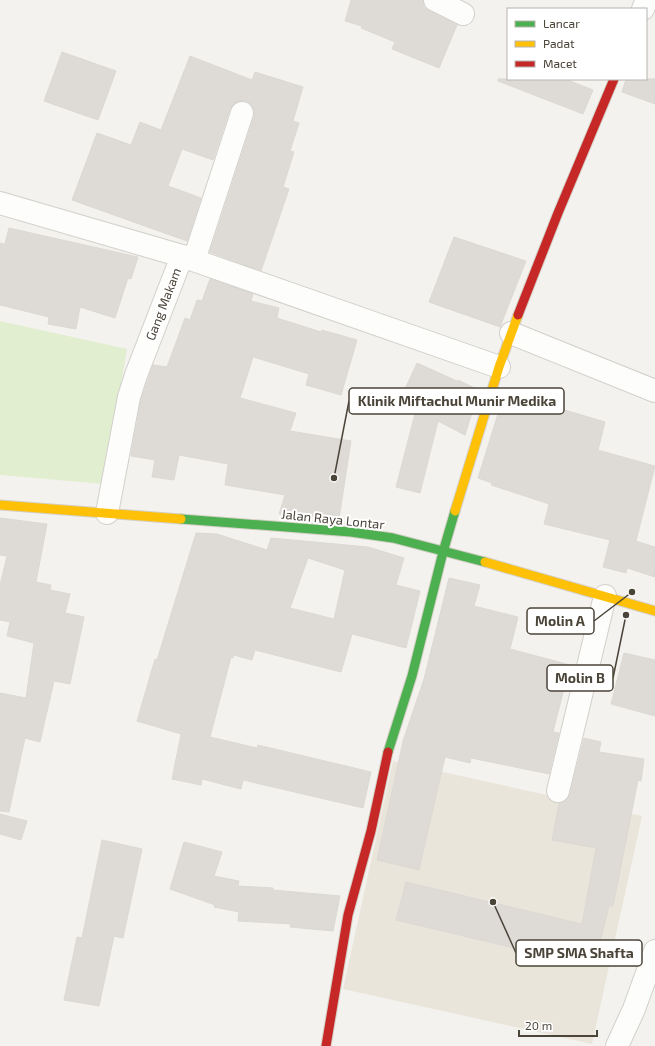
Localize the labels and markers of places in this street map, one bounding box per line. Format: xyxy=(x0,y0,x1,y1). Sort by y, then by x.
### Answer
callout: Klinik Miftachul Munir Medika xyxy=(349,388,564,414)
callout: Molin A xyxy=(527,608,594,634)
callout: Molin B xyxy=(547,665,613,691)
callout: SMP SMA Shafta xyxy=(516,940,642,966)

